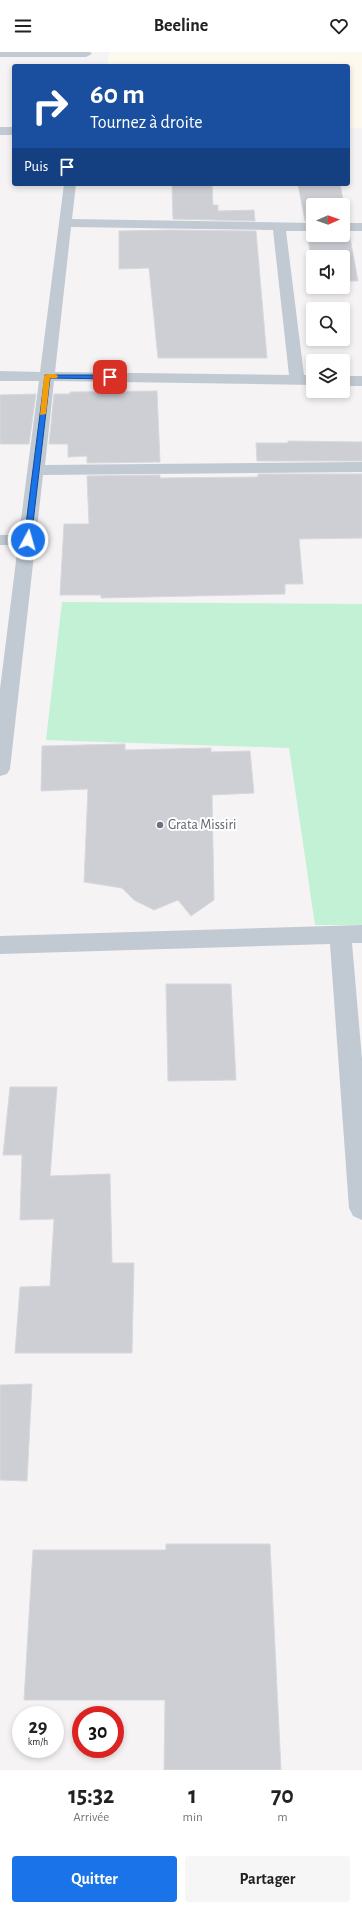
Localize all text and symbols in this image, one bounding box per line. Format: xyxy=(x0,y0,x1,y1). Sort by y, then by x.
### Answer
icon: menu xyxy=(12,15,34,37)
icon: heart xyxy=(328,15,350,37)
text: Beeline xyxy=(154,17,208,35)
icon: right xyxy=(24,80,76,132)
text: 60 m xyxy=(90,81,145,109)
text: Tournez à droite xyxy=(90,114,203,132)
icon: arrive xyxy=(56,156,78,178)
text: Puis xyxy=(24,159,48,174)
north arrow xyxy=(306,198,350,242)
map controls xyxy=(306,198,350,398)
button: sound xyxy=(306,250,350,294)
button: search xyxy=(306,302,350,346)
button: layers xyxy=(306,354,350,398)
pin xyxy=(93,360,127,394)
icon: arrive xyxy=(99,366,121,388)
position arrow xyxy=(7,519,49,561)
place label: Grata Missiri xyxy=(168,818,236,832)
marker: Grata Missiri xyxy=(155,820,165,830)
speed limit sign: 30 xyxy=(72,1706,124,1758)
text: 29 xyxy=(28,1717,48,1737)
text: km/h xyxy=(28,1737,48,1747)
text: 15:32 xyxy=(68,1784,114,1808)
text: 1 xyxy=(188,1784,197,1808)
text: 70 xyxy=(271,1784,294,1808)
text: Arrivée xyxy=(73,1811,109,1824)
text: min xyxy=(183,1811,203,1824)
text: m xyxy=(277,1811,288,1824)
button: Quitter xyxy=(12,1856,177,1902)
button: Partager xyxy=(185,1856,350,1902)

